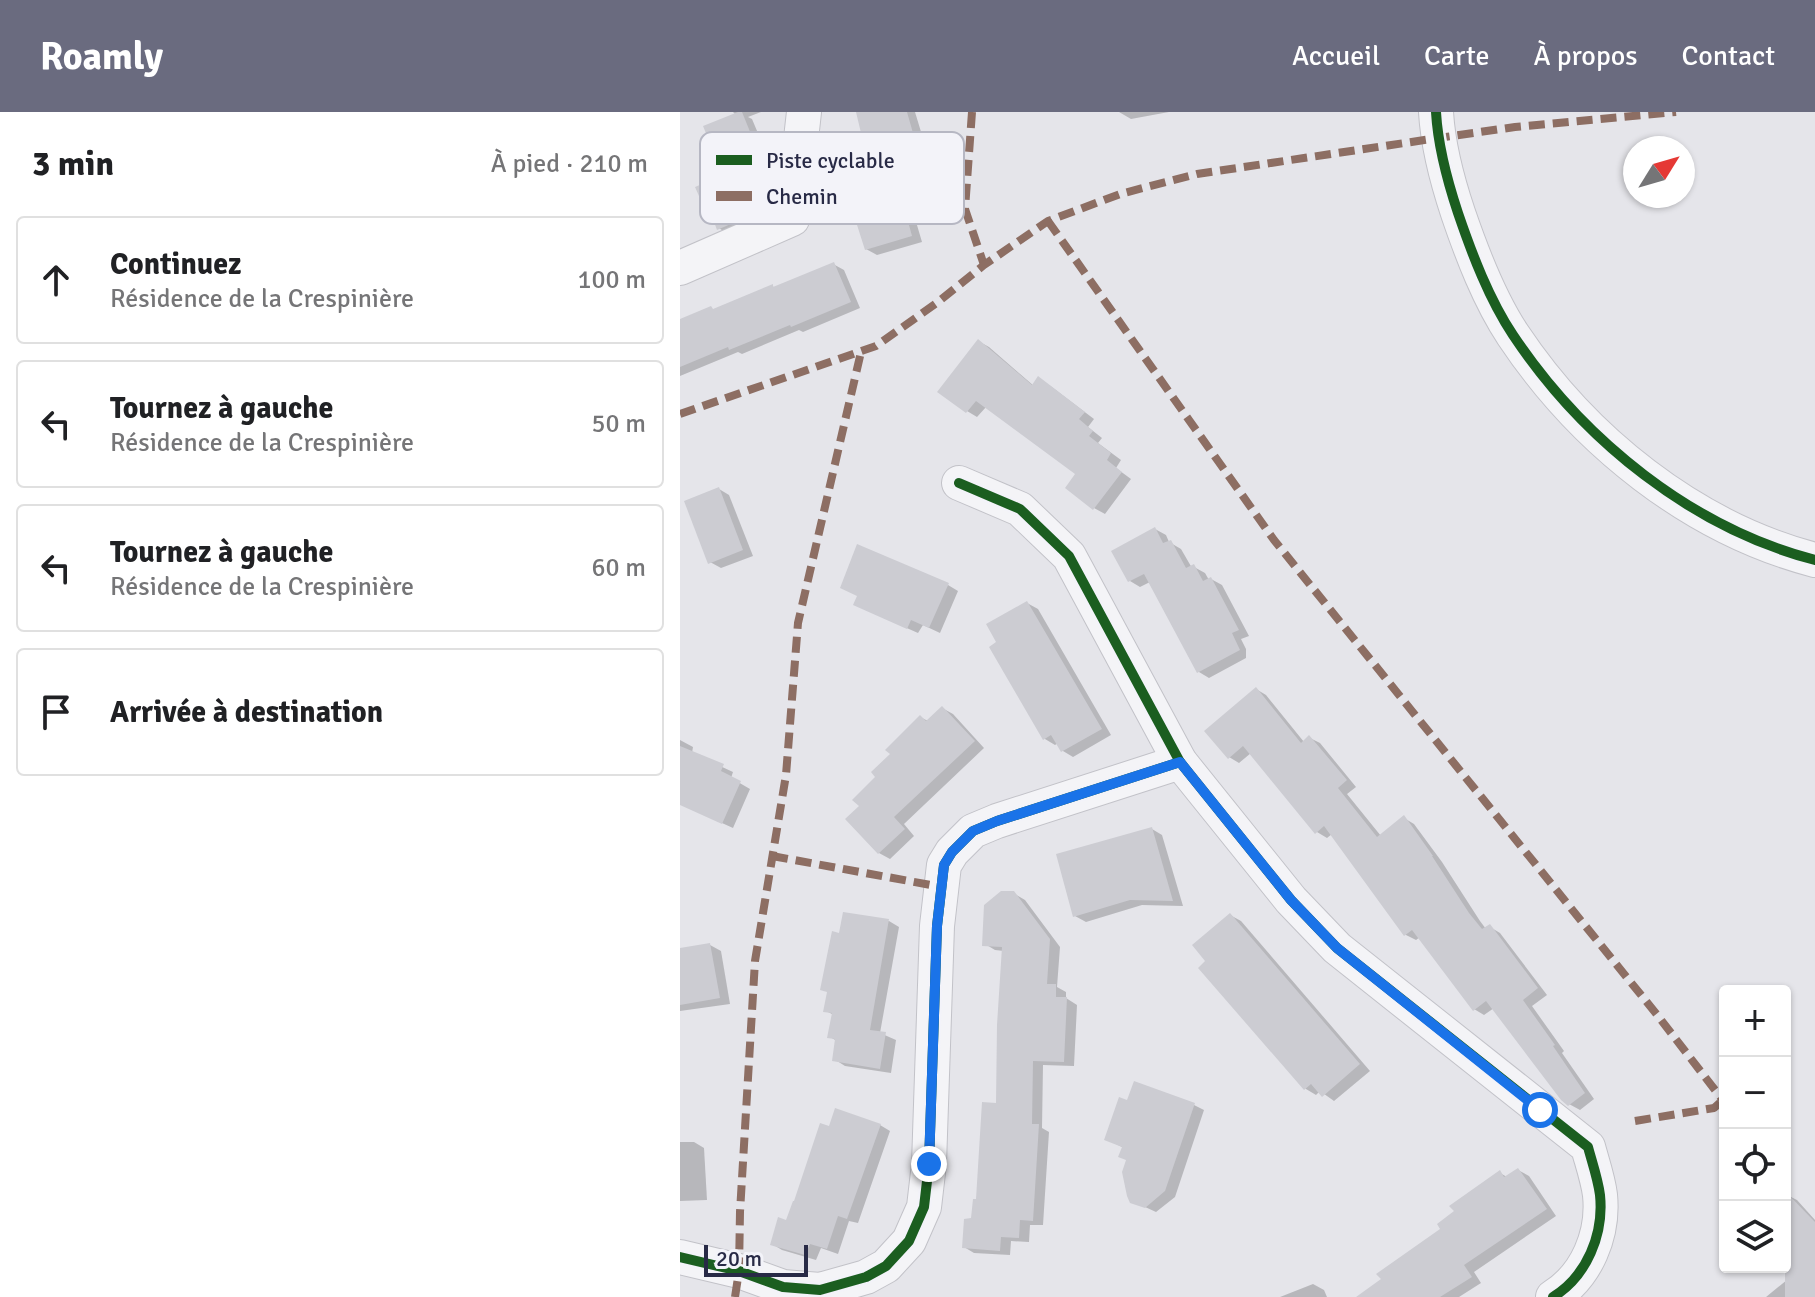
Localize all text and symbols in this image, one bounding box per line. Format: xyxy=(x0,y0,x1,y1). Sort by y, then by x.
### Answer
text: Roamly xyxy=(40,33,163,80)
text: Accueil xyxy=(1292,39,1380,73)
text: Carte xyxy=(1424,39,1489,73)
text: À propos xyxy=(1533,39,1638,73)
text: Contact xyxy=(1682,39,1775,73)
legend xyxy=(700,132,964,224)
north arrow xyxy=(1623,136,1695,208)
text: 3 min xyxy=(32,143,114,185)
text: Piste cyclable xyxy=(766,147,895,174)
text: À pied · 210 m xyxy=(491,148,648,180)
text: Chemin xyxy=(766,183,838,210)
text: Continuez xyxy=(110,246,242,283)
icon: ahead xyxy=(34,258,78,302)
text: 100 m xyxy=(577,264,646,296)
text: Résidence de la Crespinière xyxy=(110,283,414,315)
text: Tournez à gauche xyxy=(110,390,333,427)
icon: left xyxy=(34,402,78,446)
text: 50 m xyxy=(591,408,646,440)
text: Résidence de la Crespinière xyxy=(110,427,414,459)
text: Tournez à gauche xyxy=(110,534,333,571)
icon: left xyxy=(34,546,78,590)
text: 60 m xyxy=(591,552,646,584)
text: Résidence de la Crespinière xyxy=(110,571,414,603)
icon: arrive xyxy=(34,690,78,734)
text: Arrivée à destination xyxy=(110,694,383,731)
map controls xyxy=(1719,985,1791,1273)
button: + xyxy=(1719,985,1791,1057)
button: − xyxy=(1719,1057,1791,1129)
route start xyxy=(1522,1092,1558,1128)
button: locate xyxy=(1719,1129,1791,1201)
route end xyxy=(911,1146,947,1182)
button: layers xyxy=(1719,1201,1791,1273)
scale bar xyxy=(704,1241,808,1277)
text: 20 m xyxy=(716,1245,762,1272)

